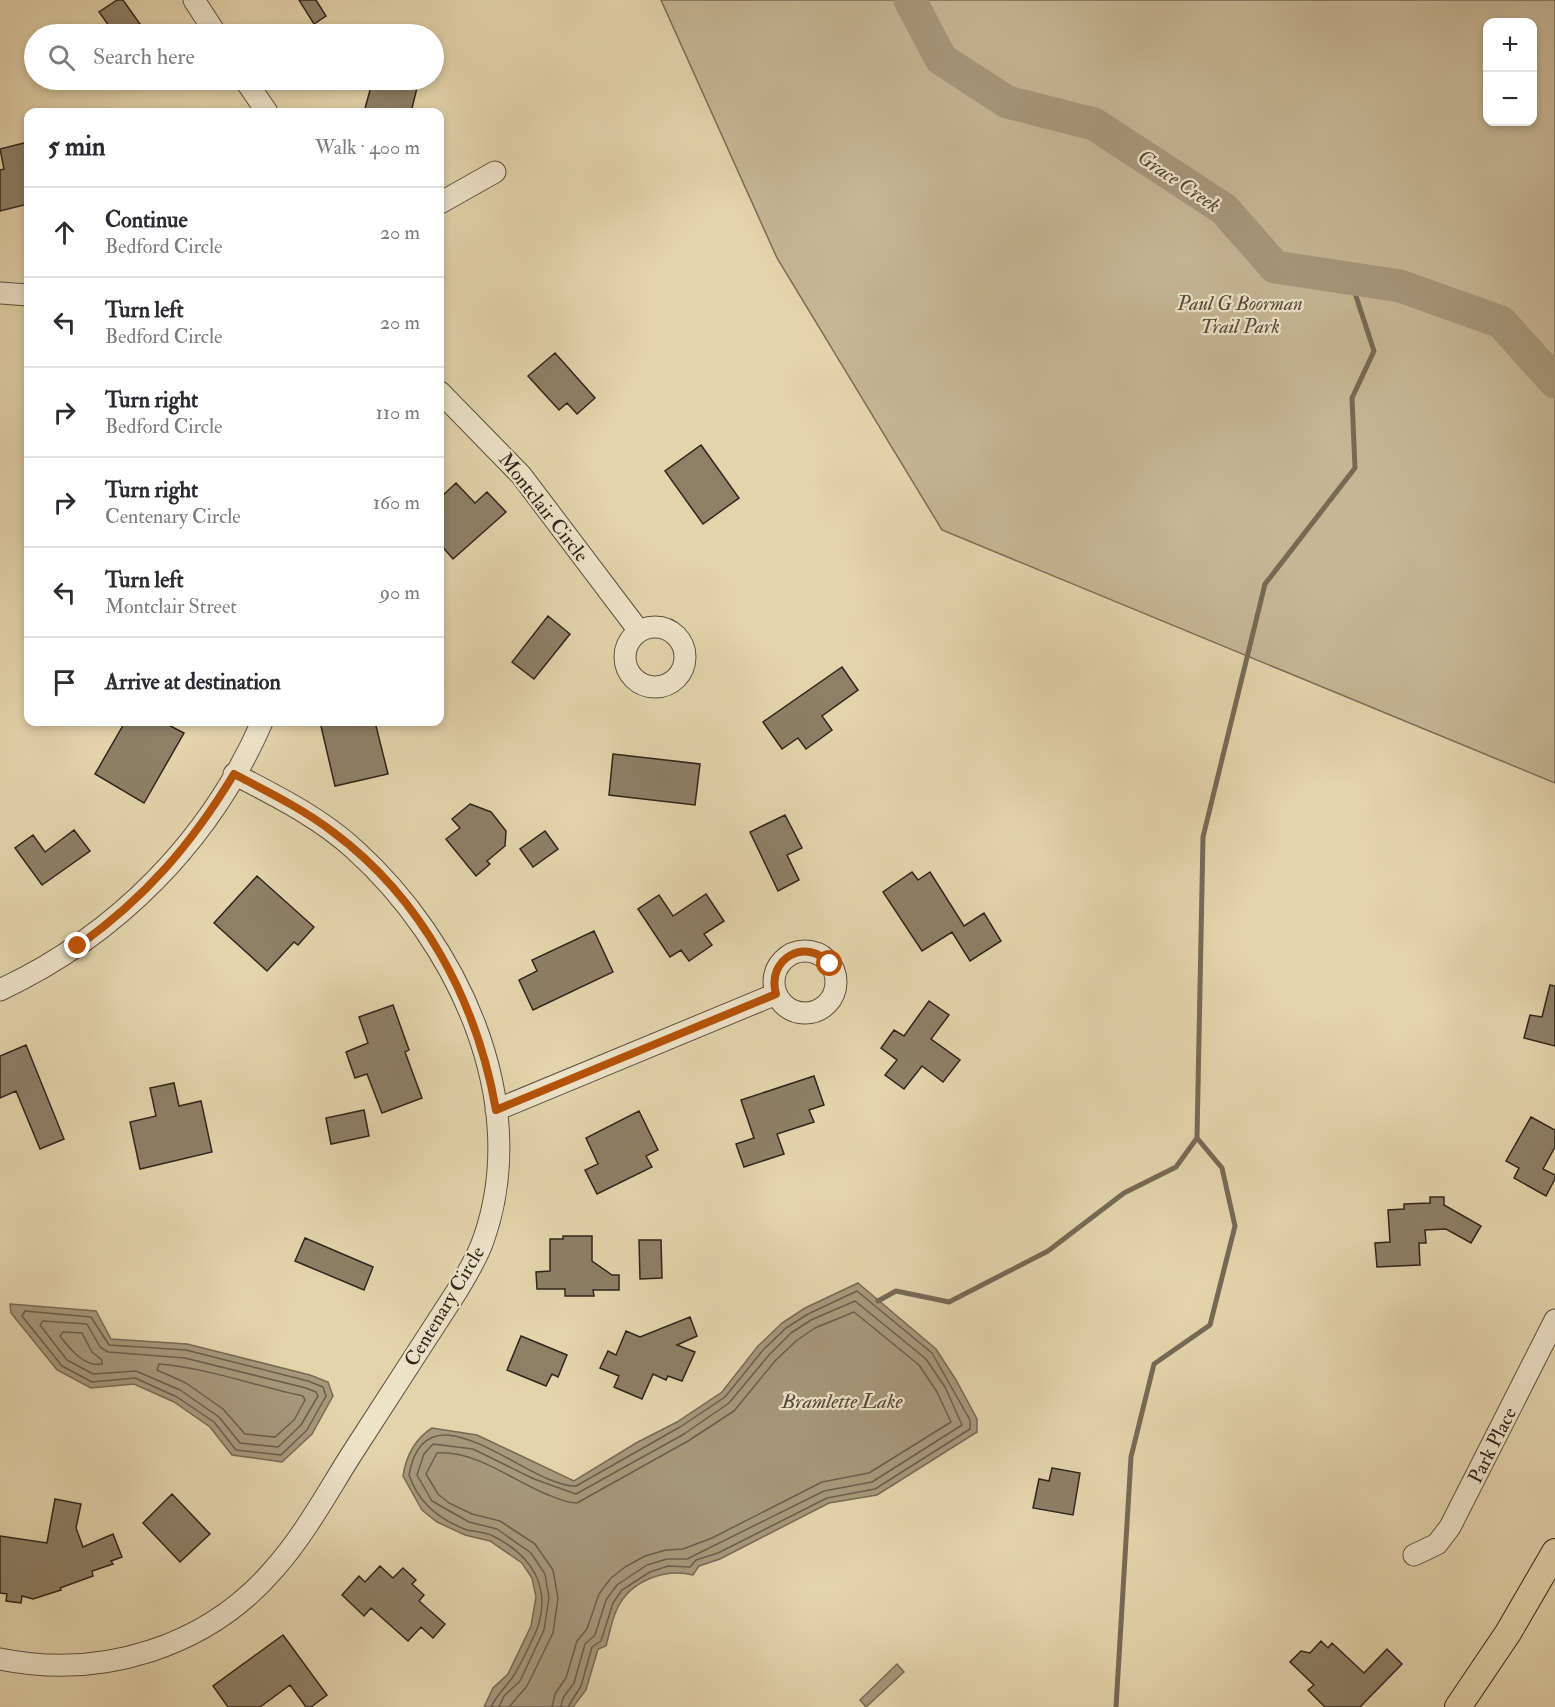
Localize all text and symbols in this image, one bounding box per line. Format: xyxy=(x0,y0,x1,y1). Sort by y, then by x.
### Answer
map controls xyxy=(1483,18,1537,126)
button: + xyxy=(1483,18,1537,72)
search box xyxy=(24,24,444,90)
icon: search xyxy=(45,41,78,74)
text: Search here xyxy=(93,43,195,71)
button: − xyxy=(1483,72,1537,126)
text: 5 min xyxy=(48,131,105,163)
text: Walk · 400 m xyxy=(315,135,420,160)
water label: Grace Creek xyxy=(1132,144,1225,219)
text: Continue xyxy=(105,206,188,234)
icon: ahead xyxy=(48,216,81,249)
text: 20 m xyxy=(380,220,420,245)
text: Bedford Circle xyxy=(105,234,222,259)
park label: Paul G Boorman Trail Park xyxy=(1176,291,1303,339)
text: Turn left xyxy=(105,296,184,324)
icon: left xyxy=(48,306,81,339)
text: 20 m xyxy=(380,310,420,335)
text: Bedford Circle xyxy=(105,324,222,349)
text: Turn right xyxy=(105,386,198,414)
icon: right xyxy=(48,396,81,429)
text: 110 m xyxy=(376,400,420,425)
text: Bedford Circle xyxy=(105,414,222,439)
street label: Montclair Circle xyxy=(493,447,594,567)
text: Turn right xyxy=(105,476,198,504)
icon: right xyxy=(48,486,81,519)
text: 160 m xyxy=(373,490,420,515)
text: Centenary Circle xyxy=(105,504,241,529)
text: Turn left xyxy=(105,566,184,594)
icon: left xyxy=(48,576,81,609)
text: 90 m xyxy=(380,580,420,605)
text: Montclair Street xyxy=(105,594,237,619)
icon: arrive xyxy=(48,666,81,699)
text: Arrive at destination xyxy=(105,668,281,696)
route end xyxy=(64,932,90,958)
route start xyxy=(816,950,842,976)
street label: Centenary Circle xyxy=(399,1242,490,1371)
water label: Bramlette Lake xyxy=(780,1388,904,1415)
street label: Park Place xyxy=(1463,1403,1522,1487)

